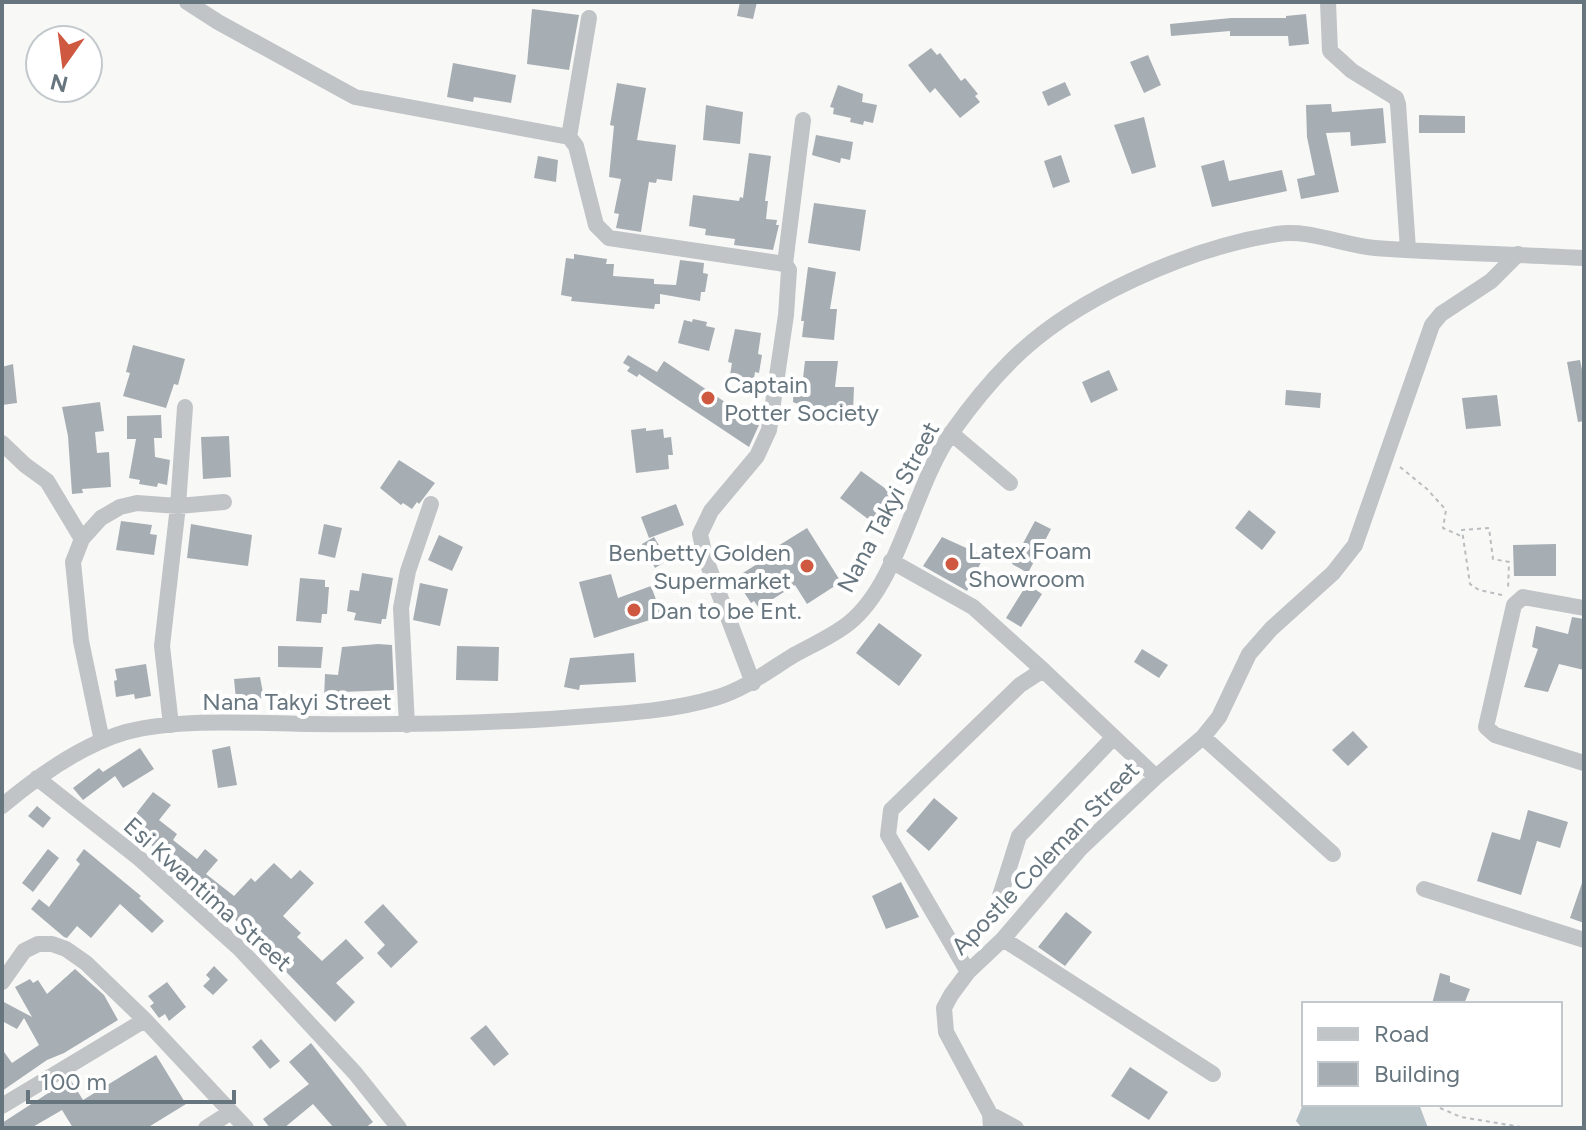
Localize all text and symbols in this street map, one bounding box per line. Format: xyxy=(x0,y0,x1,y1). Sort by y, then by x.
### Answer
north arrow xyxy=(24,24,104,104)
text: N xyxy=(48,68,71,98)
place label: Captain Potter Society xyxy=(724,370,879,427)
marker: Captain Potter Society xyxy=(699,389,717,407)
street label: Nana Takyi Street xyxy=(831,417,945,597)
place label: Latex Foam Showroom xyxy=(968,536,1092,593)
place label: Benbetty Golden Supermarket xyxy=(608,538,791,595)
marker: Latex Foam Showroom xyxy=(943,555,961,573)
marker: Benbetty Golden Supermarket xyxy=(798,557,816,575)
place label: Dan to be Ent. xyxy=(650,596,802,625)
marker: Dan to be Ent. xyxy=(625,601,643,619)
street label: Nana Takyi Street xyxy=(202,687,392,716)
street label: Apostle Coleman Street xyxy=(945,755,1145,961)
street label: Esi Kwantima Street xyxy=(118,811,298,977)
legend xyxy=(1302,1002,1562,1106)
text: Road xyxy=(1374,1019,1429,1048)
scale bar xyxy=(28,1054,234,1104)
text: Building xyxy=(1374,1059,1460,1088)
text: 100 m xyxy=(40,1067,107,1096)

